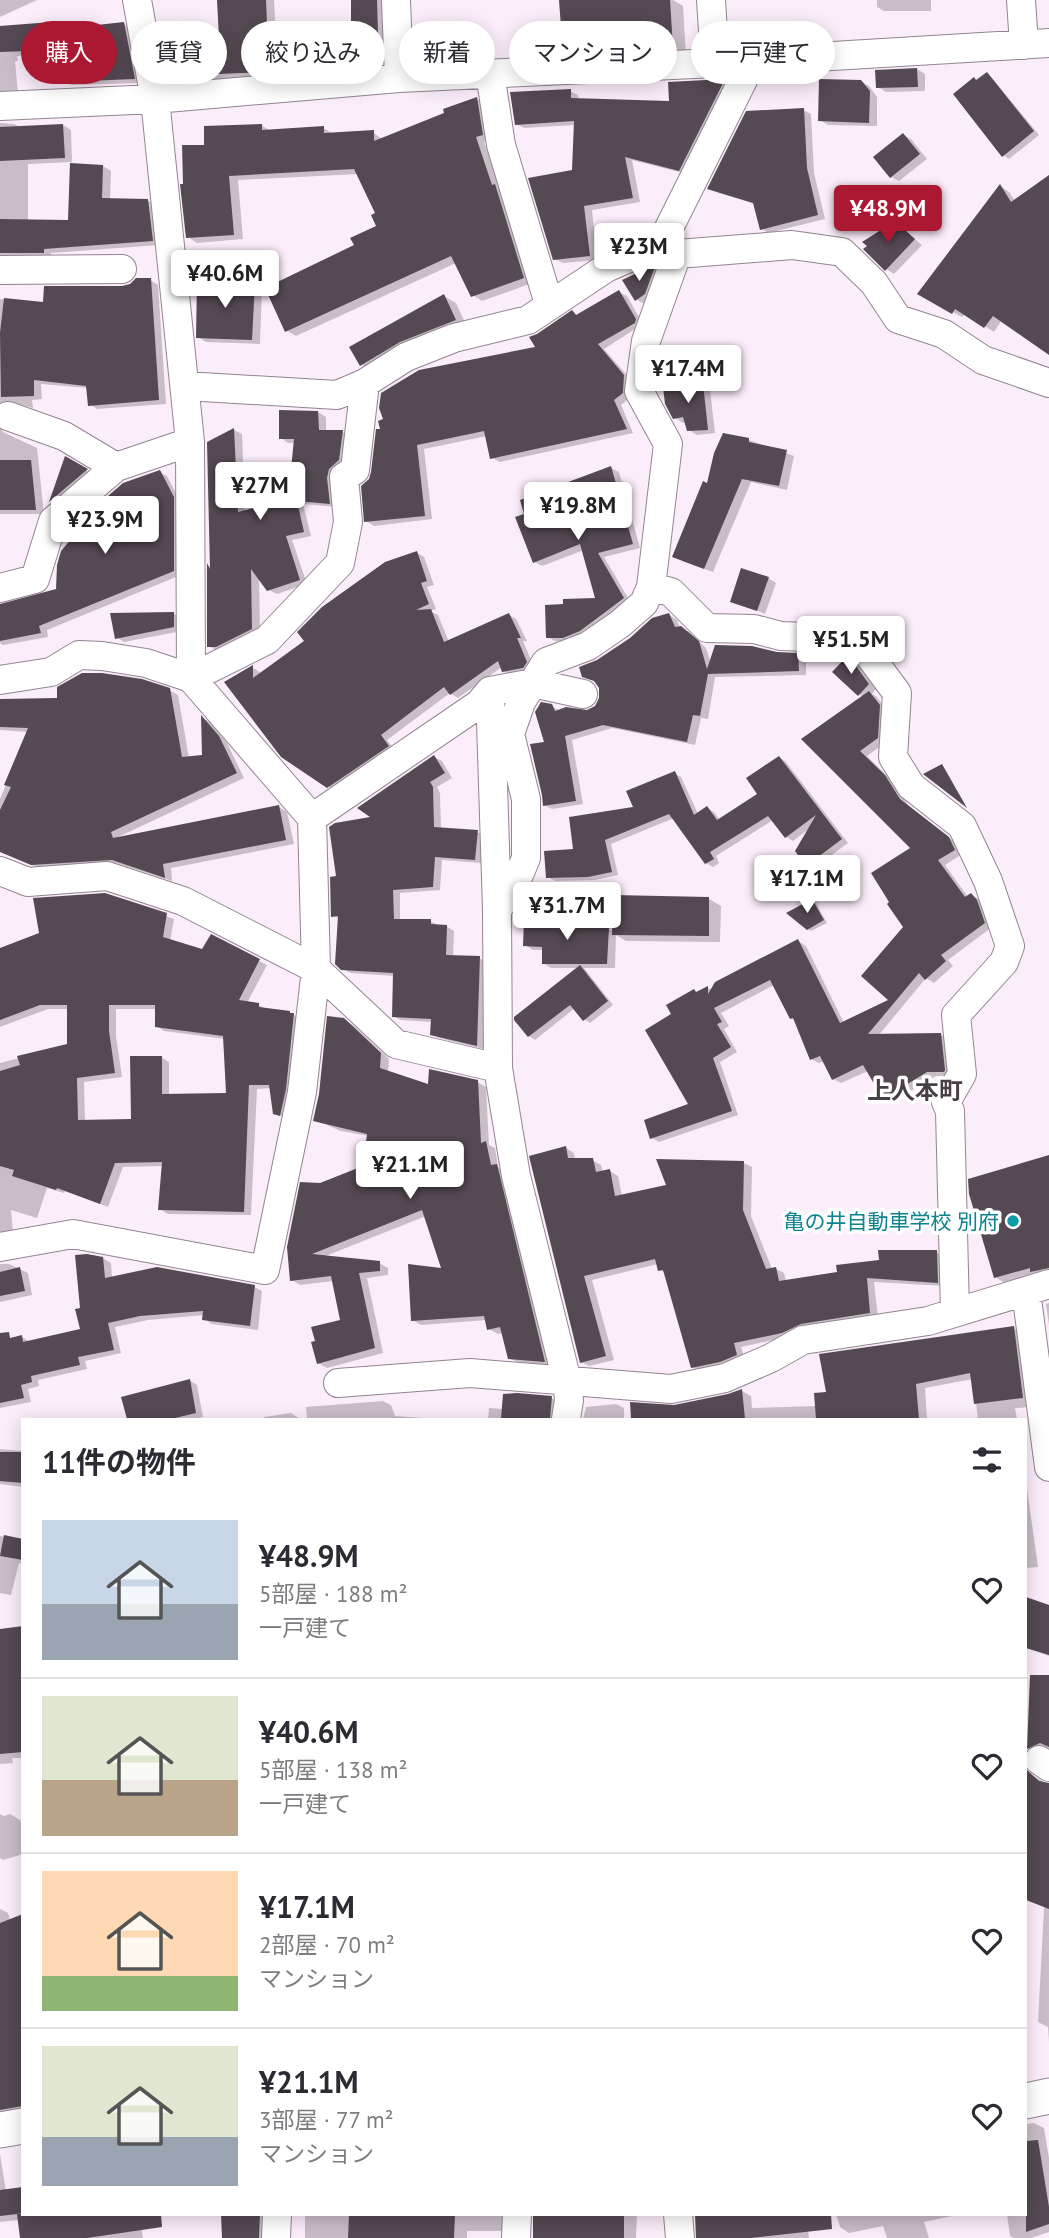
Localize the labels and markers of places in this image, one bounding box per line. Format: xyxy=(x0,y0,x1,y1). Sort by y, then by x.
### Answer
pin: ¥48.9M xyxy=(831,186,945,245)
pin: ¥23M xyxy=(598,224,680,283)
pin: ¥40.6M xyxy=(168,250,282,310)
pin: ¥17.4M xyxy=(631,346,745,405)
pin: ¥27M xyxy=(219,462,301,522)
pin: ¥19.8M xyxy=(521,482,635,542)
pin: ¥23.9M xyxy=(48,496,162,556)
pin: ¥51.5M xyxy=(794,616,908,676)
pin: ¥17.1M xyxy=(750,856,864,915)
pin: ¥31.7M xyxy=(510,883,624,942)
pin: ¥21.1M xyxy=(353,1142,467,1201)
place label: 亀の井自動車学校 別府 xyxy=(783,1208,999,1235)
marker: 亀の井自動車学校 別府 xyxy=(1005,1213,1021,1229)

